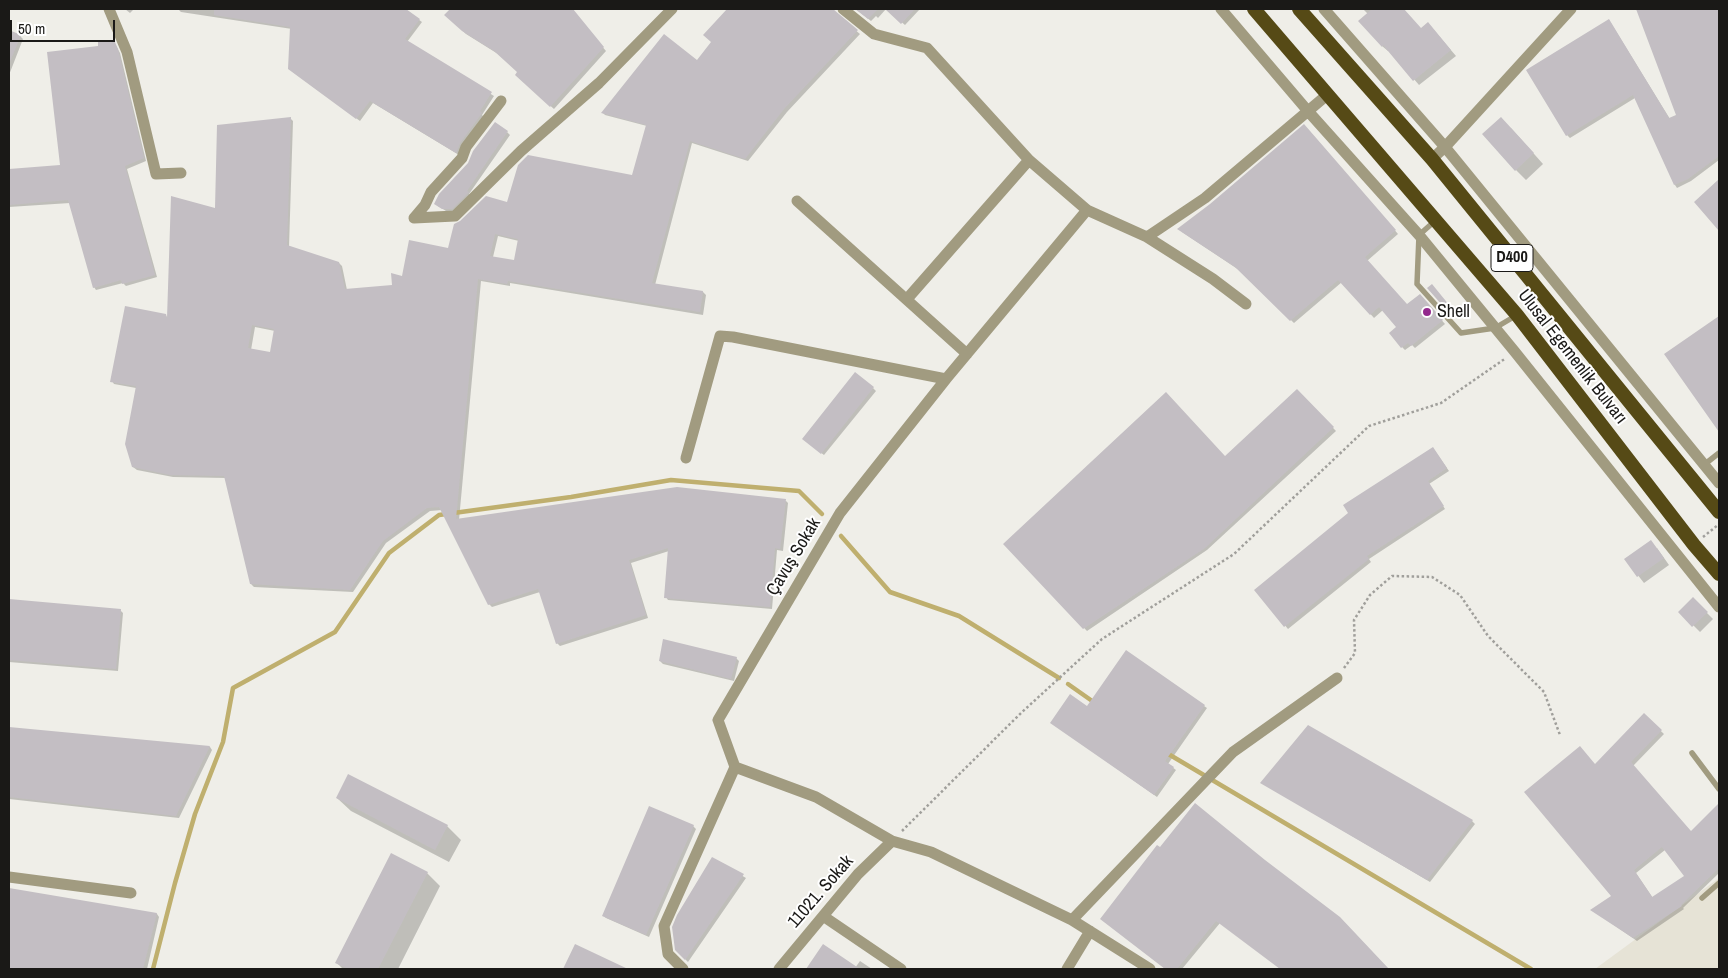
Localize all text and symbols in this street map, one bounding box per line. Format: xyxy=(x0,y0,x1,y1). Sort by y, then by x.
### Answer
scale bar xyxy=(12,10,118,42)
text: 50 m xyxy=(18,18,45,39)
road number: D400 xyxy=(1491,244,1533,272)
street label: Ulusal Egemenlik Bulvarı xyxy=(1513,285,1631,429)
place label: Shell xyxy=(1437,301,1470,323)
marker: Shell xyxy=(1421,306,1433,318)
street label: Çavuş Sokak xyxy=(762,514,826,600)
street label: 11021. Sokak xyxy=(784,851,858,933)

